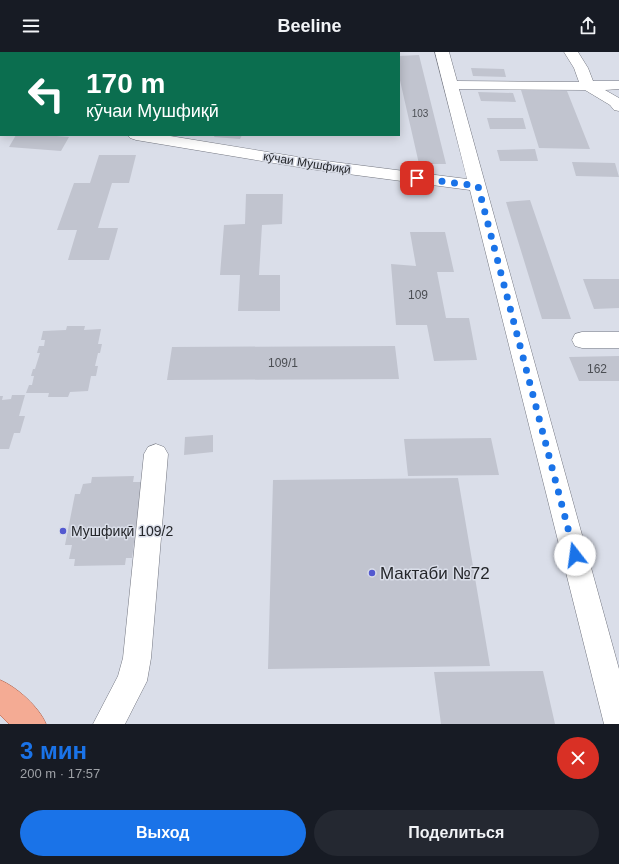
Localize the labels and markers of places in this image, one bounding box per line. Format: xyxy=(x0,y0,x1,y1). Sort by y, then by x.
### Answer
pin xyxy=(400,161,434,195)
place label: Мушфиқӣ 109/2 xyxy=(71,523,173,539)
marker: Мушфиқӣ 109/2 xyxy=(58,526,68,536)
place label: Мактаби №72 xyxy=(380,564,490,583)
marker: Мактаби №72 xyxy=(367,568,377,578)

